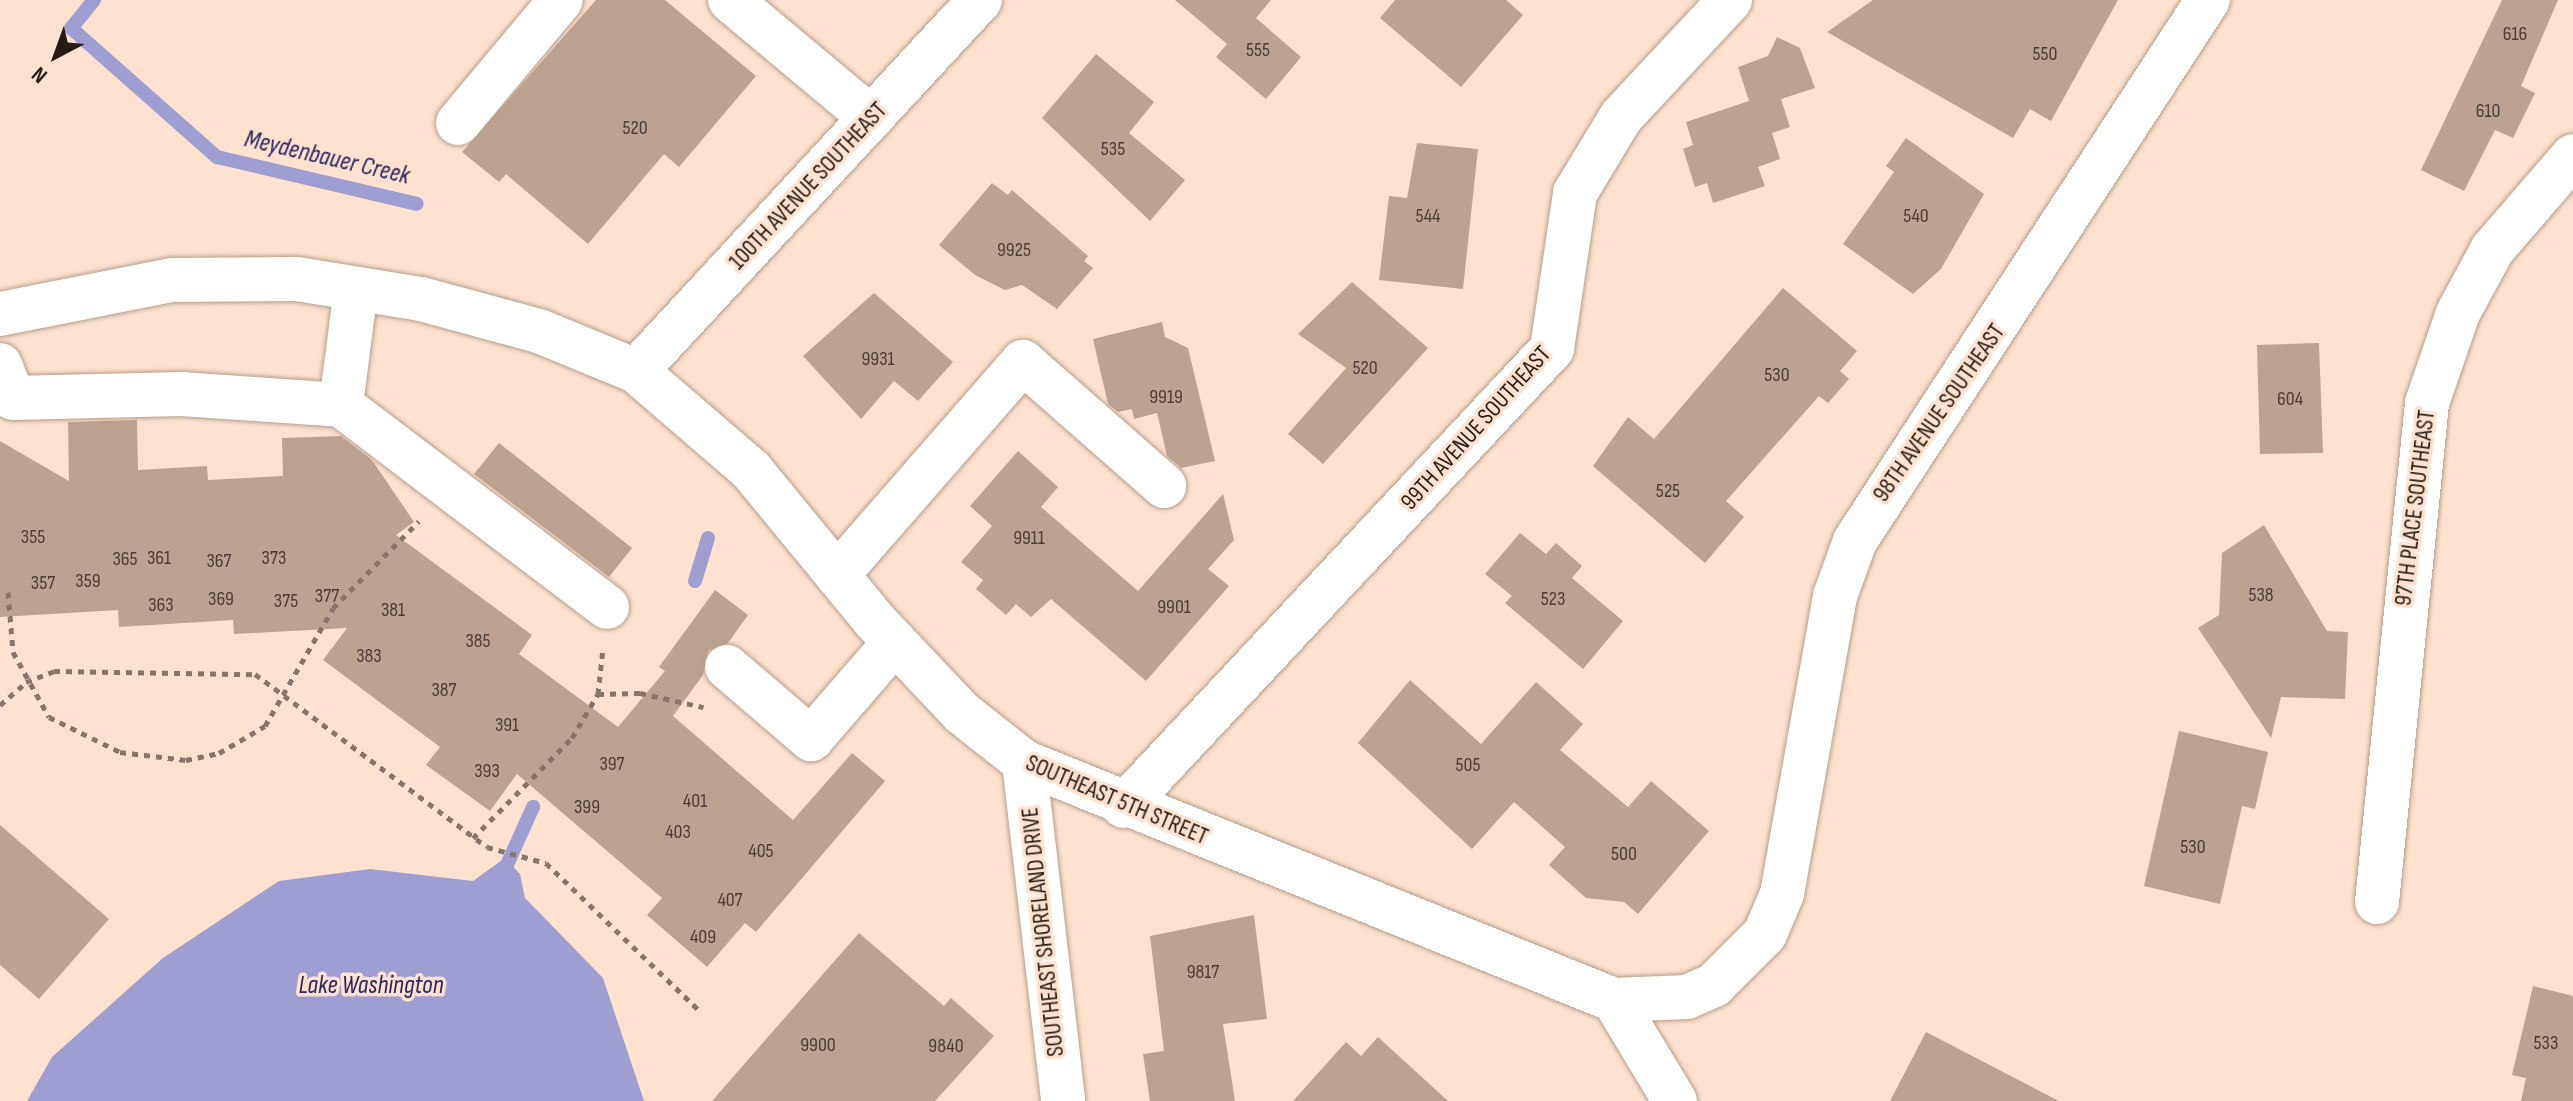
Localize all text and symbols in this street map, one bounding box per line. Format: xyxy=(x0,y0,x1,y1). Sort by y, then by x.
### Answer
north arrow xyxy=(16,16,96,96)
house number: 616 xyxy=(2503,22,2527,46)
house number: 555 xyxy=(1246,38,1270,62)
house number: 550 xyxy=(2033,42,2057,66)
text: N xyxy=(27,60,53,89)
street label: 100TH AVENUE SOUTHEAST xyxy=(723,96,893,276)
house number: 610 xyxy=(2476,99,2500,123)
house number: 520 xyxy=(622,116,648,140)
water label: Meydenbauer Creek xyxy=(241,124,413,192)
house number: 535 xyxy=(1101,137,1125,161)
house number: 544 xyxy=(1416,204,1440,228)
house number: 540 xyxy=(1903,204,1929,228)
house number: 9925 xyxy=(997,238,1031,262)
street label: 98TH AVENUE SOUTHEAST xyxy=(1867,318,2011,508)
street label: 99TH AVENUE SOUTHEAST xyxy=(1395,340,1557,516)
house number: 9931 xyxy=(861,347,895,371)
house number: 520 xyxy=(1352,356,1378,380)
house number: 530 xyxy=(1764,363,1790,387)
house number: 9919 xyxy=(1149,385,1183,409)
house number: 604 xyxy=(2277,387,2303,411)
street label: 97TH PLACE SOUTHEAST xyxy=(2389,408,2441,608)
house number: 525 xyxy=(1656,479,1680,503)
house number: 355 xyxy=(21,525,45,549)
house number: 9911 xyxy=(1013,526,1045,550)
house number: 361 xyxy=(147,546,171,570)
house number: 373 xyxy=(262,546,286,570)
house number: 365 xyxy=(112,547,138,571)
house number: 367 xyxy=(206,549,232,573)
house number: 359 xyxy=(75,569,101,593)
house number: 357 xyxy=(31,571,55,595)
house number: 538 xyxy=(2248,583,2274,607)
house number: 377 xyxy=(315,584,339,608)
house number: 369 xyxy=(208,587,234,611)
house number: 523 xyxy=(1541,587,1565,611)
house number: 375 xyxy=(274,589,298,613)
house number: 363 xyxy=(148,593,174,617)
house number: 9901 xyxy=(1157,595,1191,619)
house number: 381 xyxy=(381,598,405,622)
house number: 385 xyxy=(465,629,491,653)
house number: 383 xyxy=(356,644,382,668)
house number: 387 xyxy=(431,678,457,702)
house number: 391 xyxy=(495,713,519,737)
street label: SOUTHEAST 5TH STREET xyxy=(1021,749,1213,851)
house number: 397 xyxy=(599,752,625,776)
house number: 505 xyxy=(1456,753,1480,777)
house number: 393 xyxy=(474,759,500,783)
house number: 401 xyxy=(683,789,707,813)
house number: 399 xyxy=(574,795,600,819)
street label: SOUTHEAST SHORELAND DRIVE xyxy=(1016,806,1070,1058)
house number: 403 xyxy=(665,820,691,844)
house number: 530 xyxy=(2180,835,2206,859)
house number: 405 xyxy=(748,839,774,863)
house number: 500 xyxy=(1611,842,1637,866)
house number: 407 xyxy=(717,888,743,912)
house number: 409 xyxy=(690,925,716,949)
house number: 9817 xyxy=(1187,960,1219,984)
water label: Lake Washington xyxy=(298,970,444,1002)
house number: 533 xyxy=(2534,1031,2558,1055)
house number: 9900 xyxy=(800,1033,836,1057)
house number: 9840 xyxy=(928,1034,964,1058)

